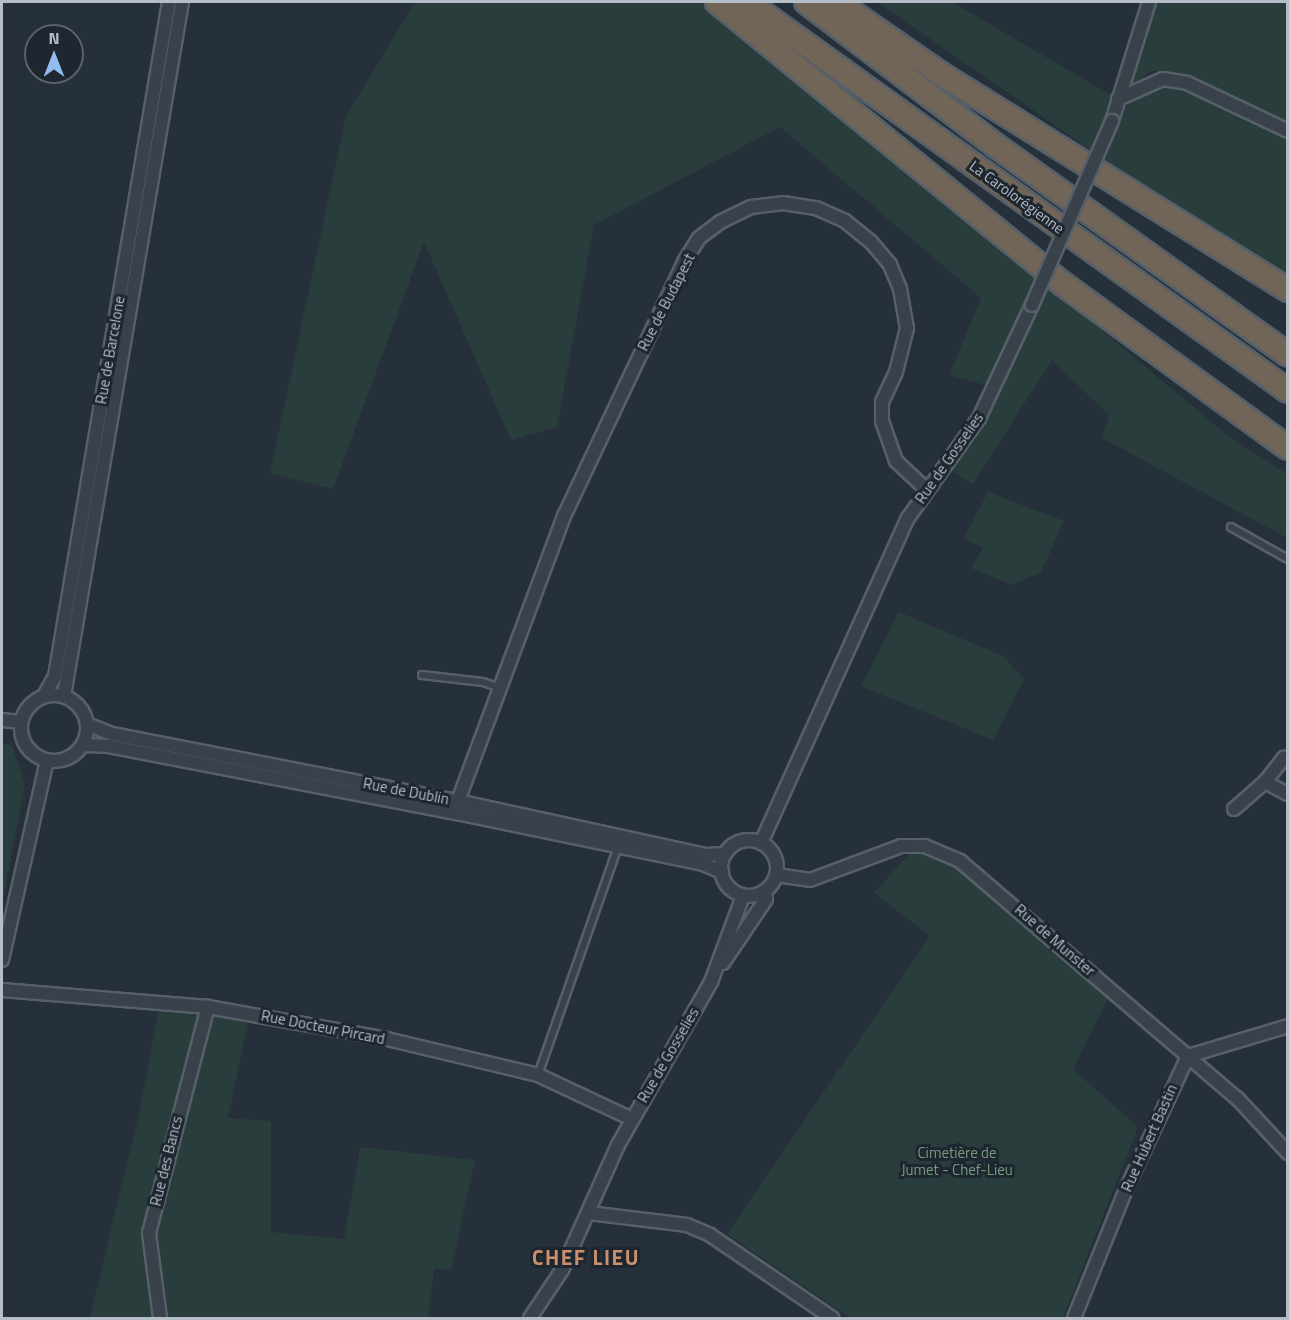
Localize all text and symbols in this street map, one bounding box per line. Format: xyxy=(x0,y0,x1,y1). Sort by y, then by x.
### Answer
north arrow xyxy=(24,24,84,84)
text: N xyxy=(48,26,60,50)
street label: La Carolorégienne xyxy=(966,157,1068,237)
street label: Rue de Budapest xyxy=(634,250,698,354)
street label: Rue de Barcelone xyxy=(92,294,128,406)
street label: Rue de Gosselies xyxy=(911,409,987,507)
street label: Rue de Dublin xyxy=(361,774,451,808)
street label: Rue de Munster xyxy=(1011,900,1099,980)
street label: Rue de Gosselies xyxy=(633,1004,703,1106)
street label: Rue Docteur Pircard xyxy=(260,1006,386,1048)
street label: Rue Hubert Bastin xyxy=(1117,1081,1181,1195)
street label: Rue des Bancs xyxy=(146,1114,186,1208)
park label: Cimetière de Jumet - Chef-Lieu xyxy=(901,1143,1013,1178)
district label: CHEF LIEU xyxy=(532,1244,640,1270)

